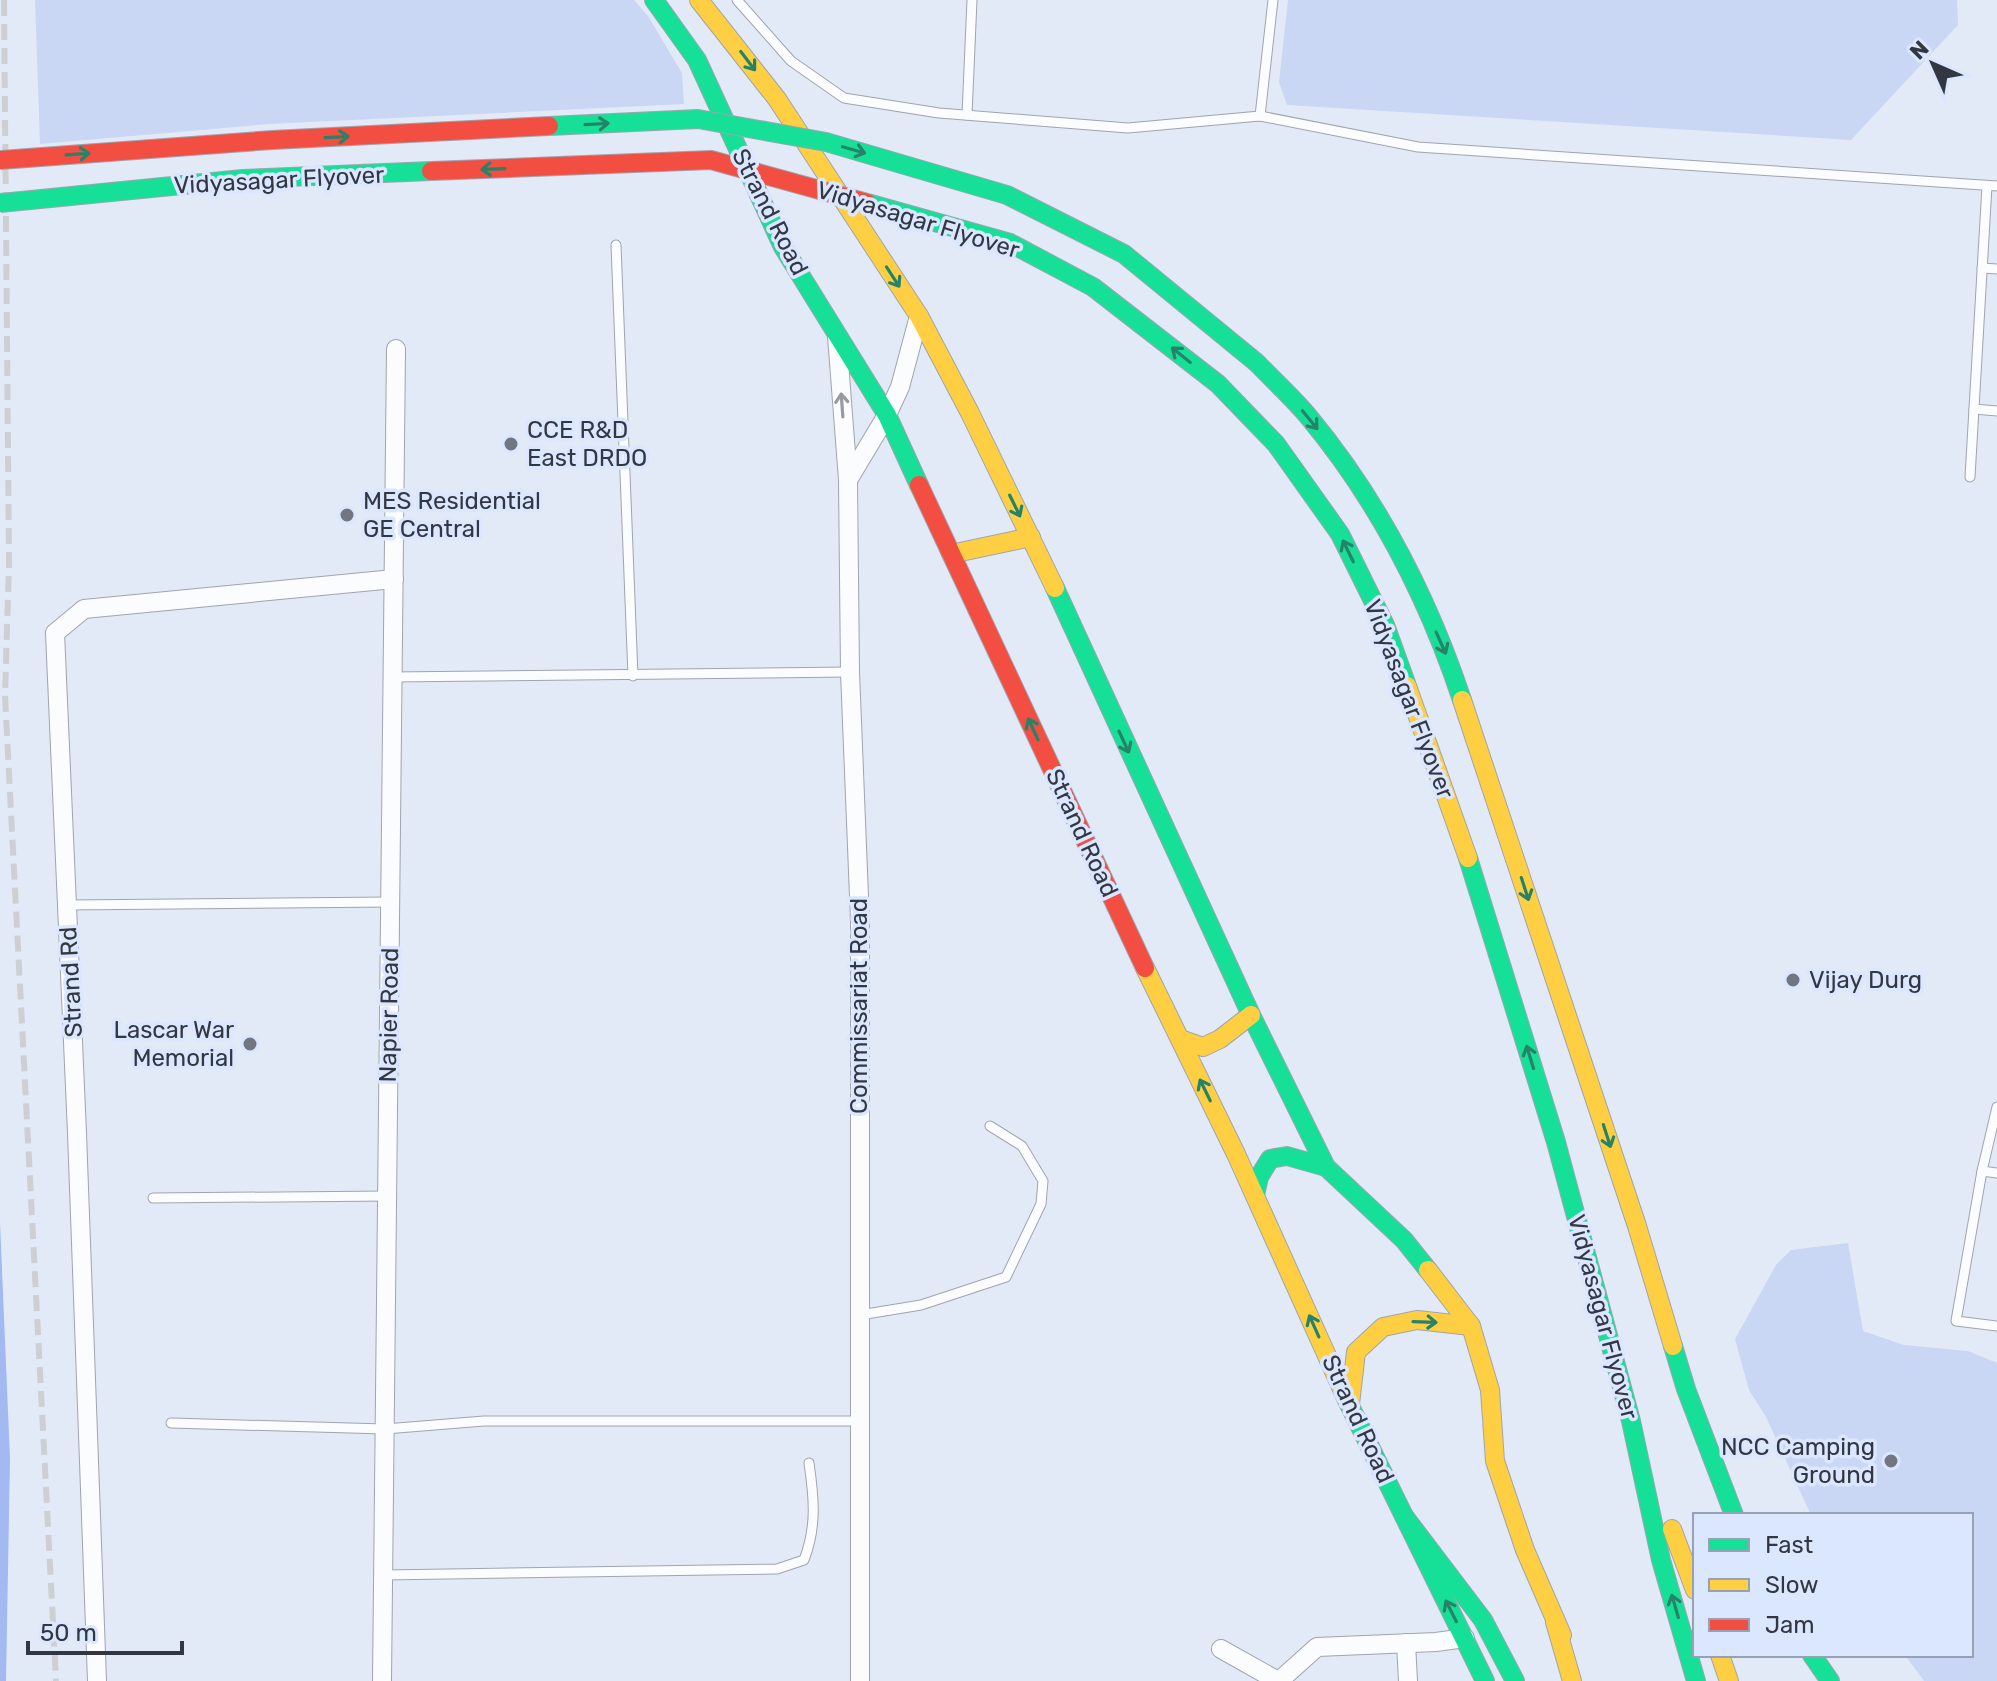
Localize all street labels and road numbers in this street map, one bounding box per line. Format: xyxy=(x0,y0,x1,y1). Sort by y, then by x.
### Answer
street label: Strand Road xyxy=(726,144,814,280)
street label: Vidyasagar Flyover xyxy=(173,161,385,199)
street label: Vidyasagar Flyover xyxy=(813,176,1023,264)
street label: Vidyasagar Flyover xyxy=(1358,596,1460,802)
street label: Strand Road xyxy=(1040,765,1124,901)
street label: Commissariat Road xyxy=(845,898,873,1114)
street label: Strand Rd xyxy=(54,926,88,1038)
street label: Napier Road xyxy=(374,947,404,1083)
street label: Vidyasagar Flyover xyxy=(1562,1212,1644,1422)
street label: Strand Road xyxy=(1316,1351,1400,1487)

